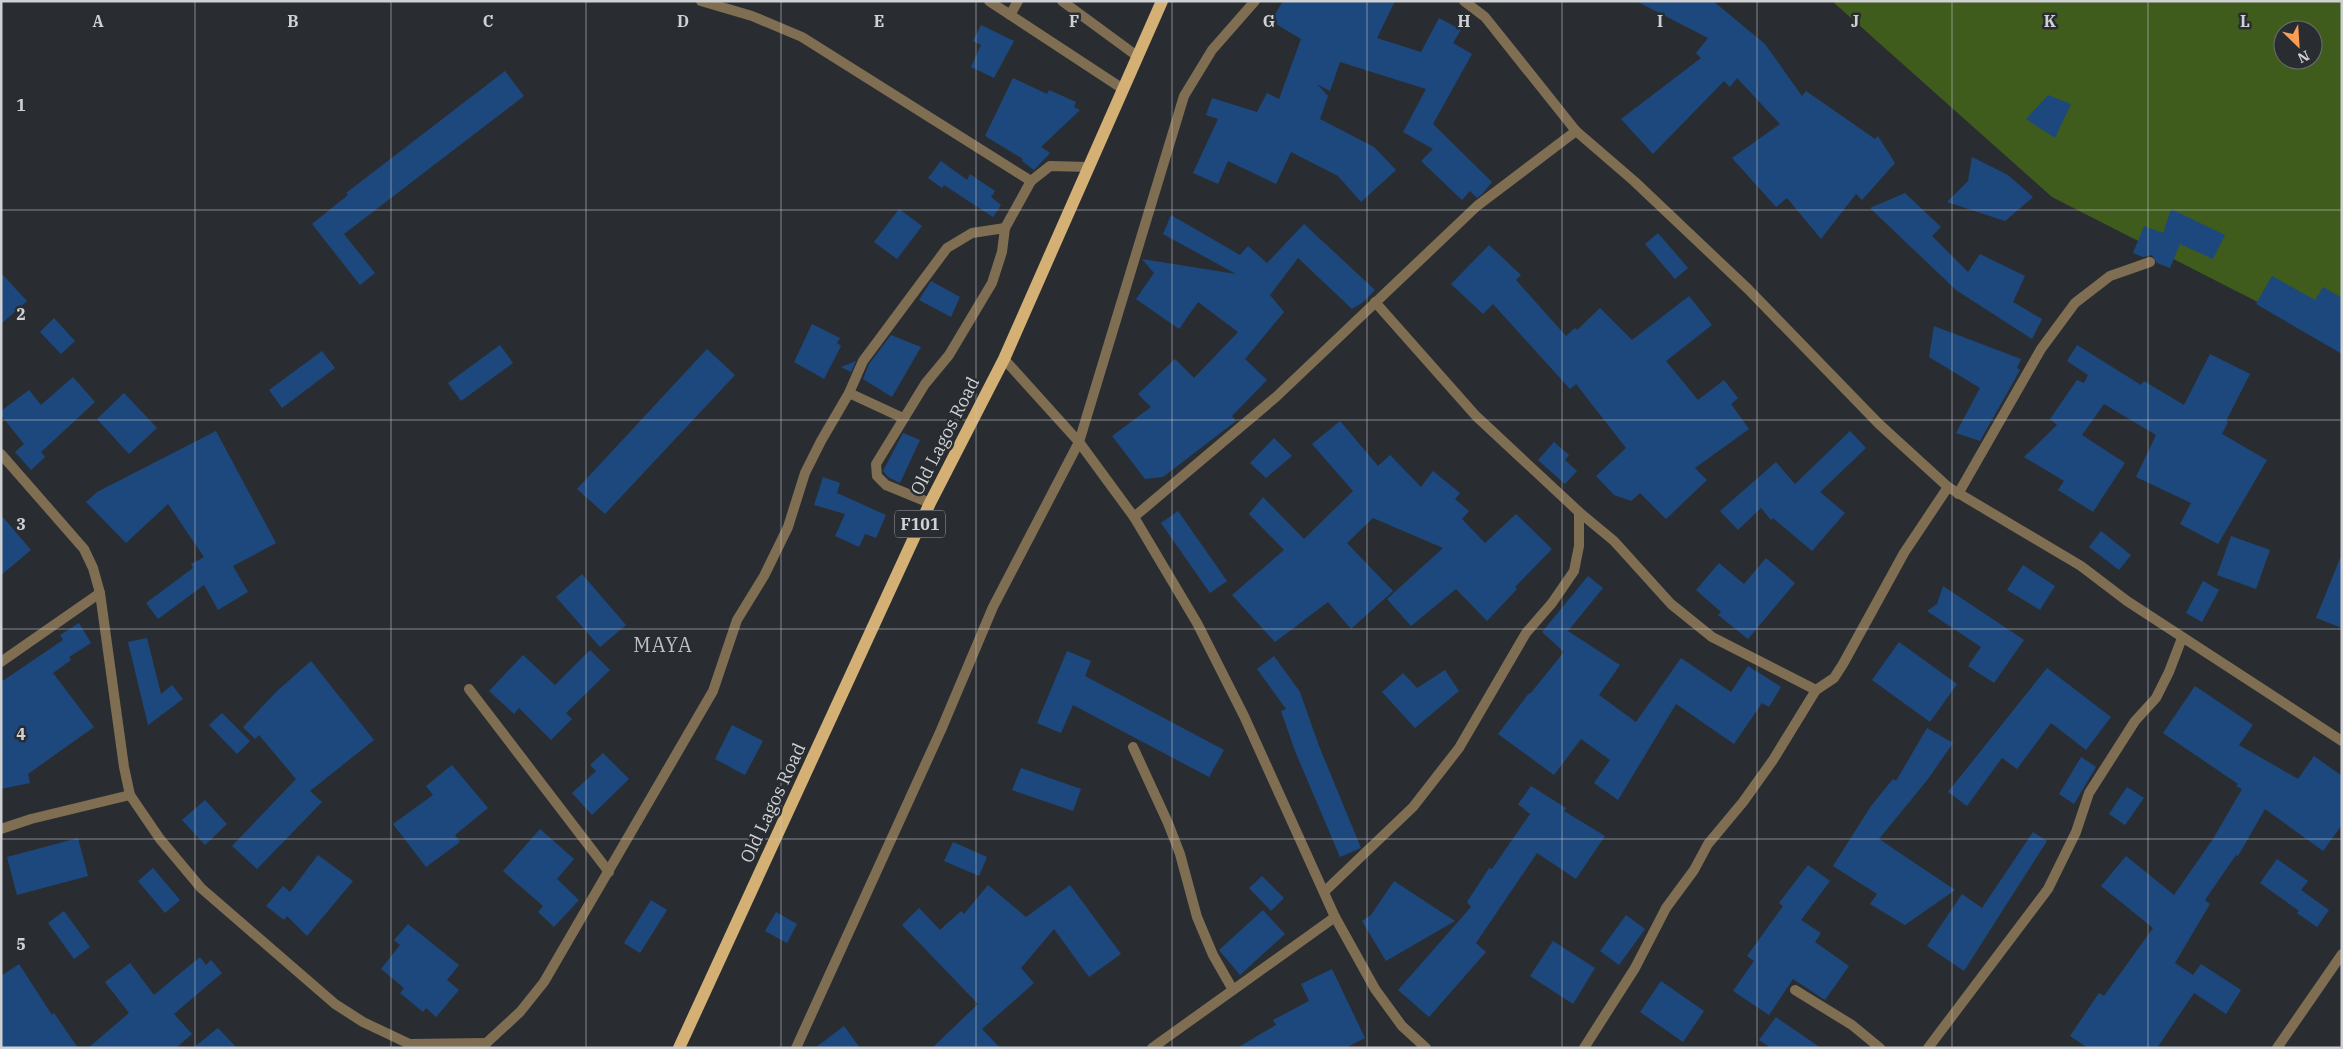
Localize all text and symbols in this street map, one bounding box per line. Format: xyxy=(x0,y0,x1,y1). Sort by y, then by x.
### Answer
text: A xyxy=(92,11,104,31)
text: B xyxy=(287,11,299,31)
text: C xyxy=(483,11,493,31)
text: D xyxy=(677,11,689,31)
text: E xyxy=(874,11,884,31)
text: F xyxy=(1069,11,1079,31)
text: G xyxy=(1263,11,1275,31)
text: H xyxy=(1458,11,1471,31)
text: I xyxy=(1657,11,1663,31)
text: J xyxy=(1851,11,1859,31)
text: K xyxy=(2044,11,2057,31)
text: L xyxy=(2240,11,2250,31)
north arrow xyxy=(2273,20,2323,70)
text: N xyxy=(2295,46,2312,67)
text: 1 xyxy=(16,95,26,115)
text: 2 xyxy=(16,304,26,324)
street label: Old Lagos Road xyxy=(905,373,984,499)
road number: F101 xyxy=(895,510,945,538)
text: 3 xyxy=(16,514,26,534)
district label: MAYA xyxy=(633,631,693,658)
text: 4 xyxy=(16,724,26,744)
street label: Old Lagos Road xyxy=(735,739,810,866)
text: 5 xyxy=(16,934,26,954)

